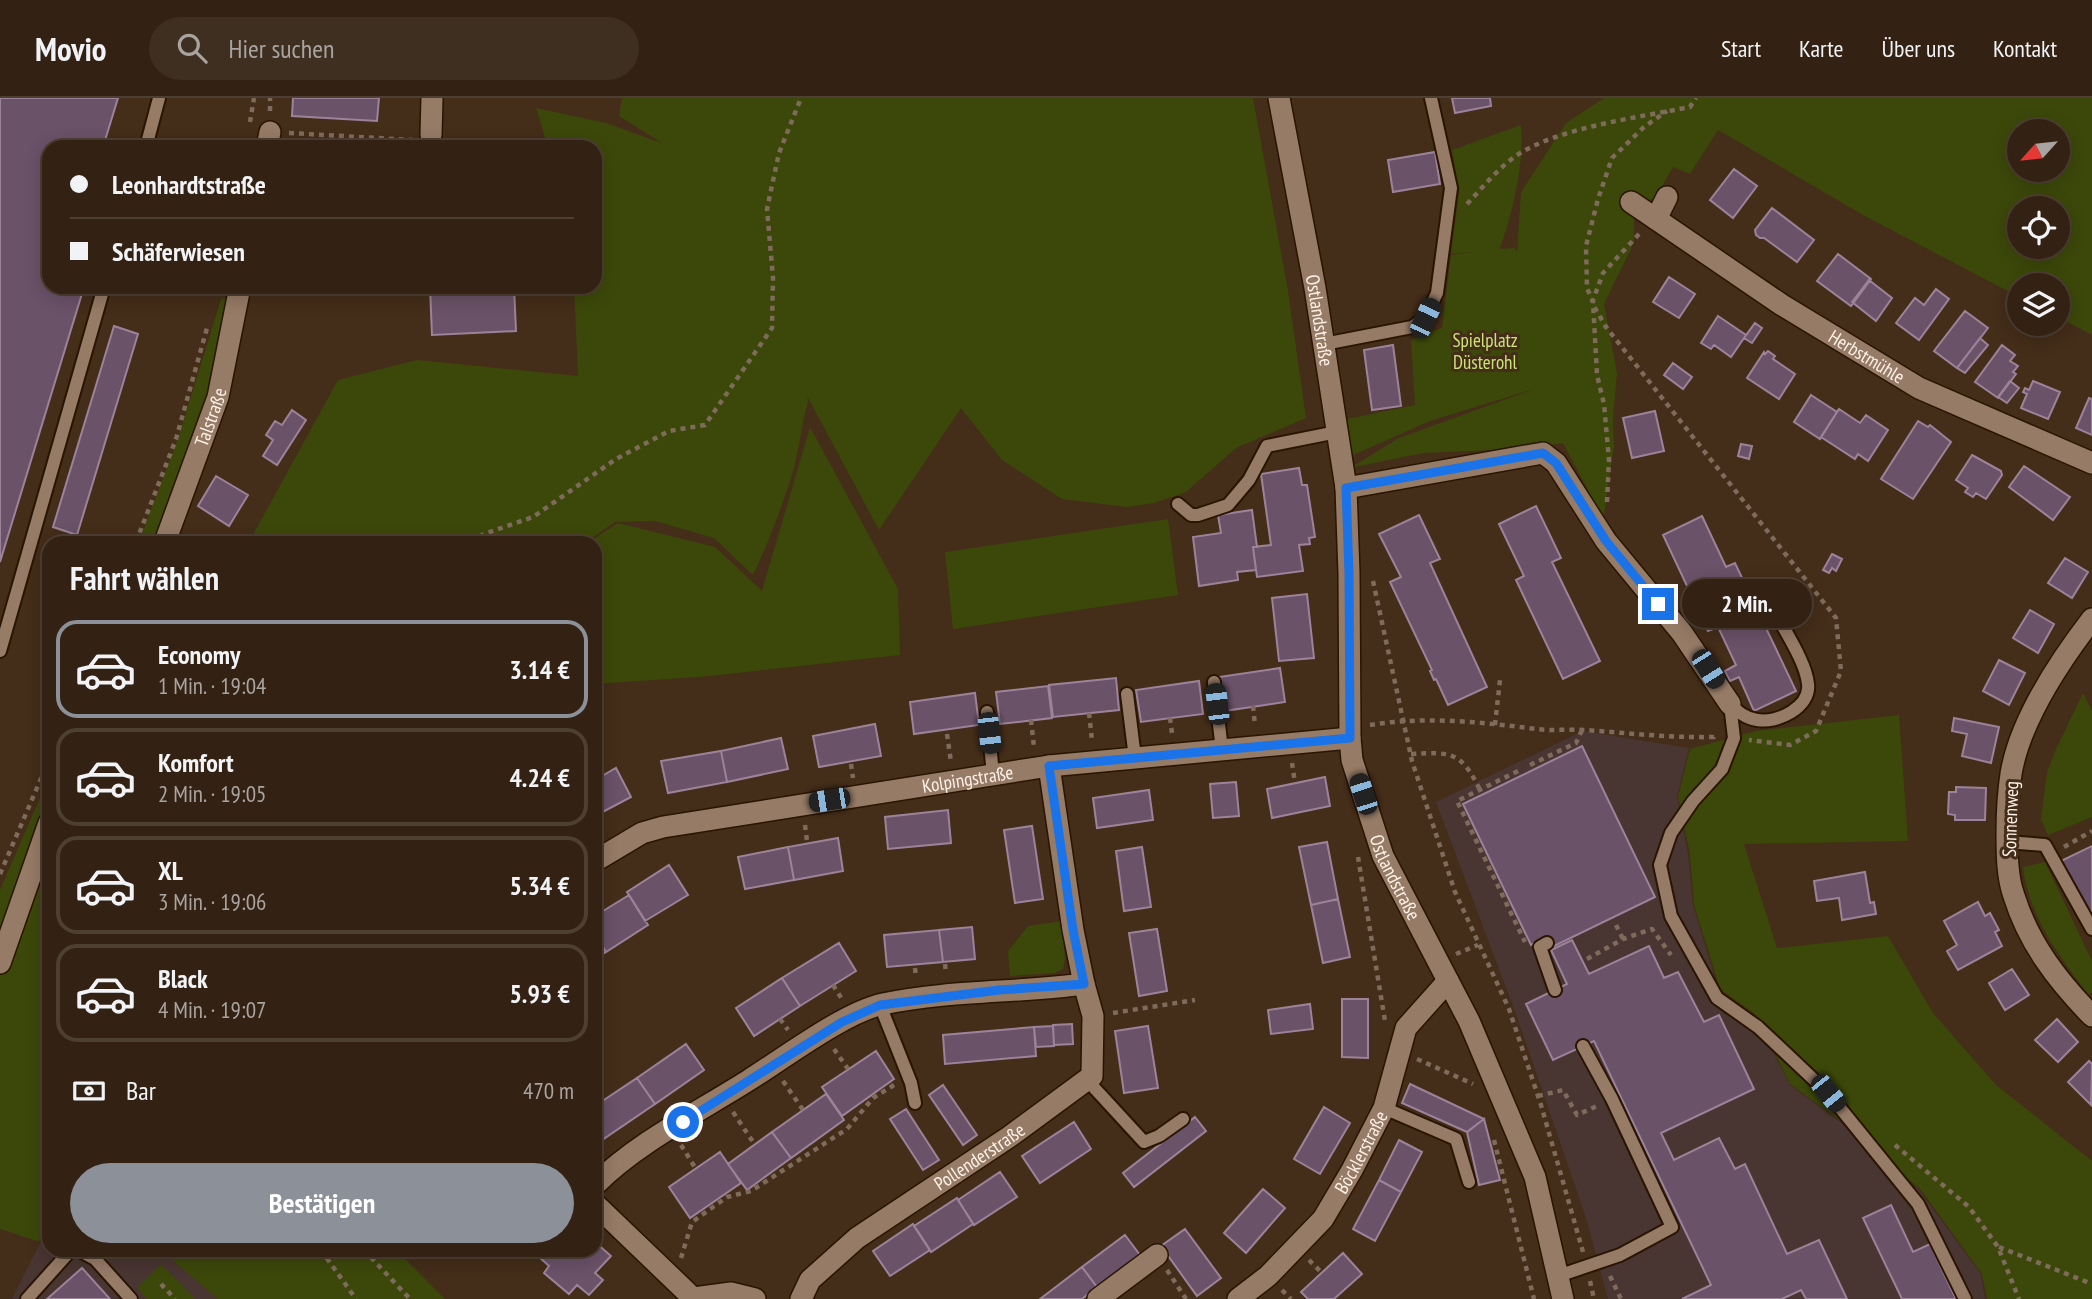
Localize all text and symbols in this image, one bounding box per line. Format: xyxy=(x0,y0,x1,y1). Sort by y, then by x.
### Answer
search box xyxy=(149,17,639,80)
text: Movio xyxy=(35,27,107,70)
icon: search xyxy=(173,29,211,67)
text: Hier suchen xyxy=(229,32,334,65)
text: Start xyxy=(1721,33,1761,64)
text: Karte xyxy=(1799,33,1844,64)
text: Über uns xyxy=(1882,33,1955,64)
text: Kontakt xyxy=(1993,33,2057,64)
north arrow xyxy=(2007,119,2070,182)
map controls xyxy=(2007,119,2070,336)
text: Leonhardtstraße xyxy=(112,168,266,201)
button: locate xyxy=(2007,196,2070,259)
text: Schäferwiesen xyxy=(112,235,245,268)
street label: Ostlandstraße xyxy=(1301,272,1339,368)
button: layers xyxy=(2007,273,2070,336)
car xyxy=(1407,295,1444,341)
street label: Herbstmühle xyxy=(1825,324,1909,389)
park label: Spielplatz Düsterohl xyxy=(1452,328,1518,374)
street label: Talstraße xyxy=(189,386,232,450)
text: Fahrt wählen xyxy=(70,557,219,599)
callout: 2 Min. xyxy=(1682,580,1812,628)
route end xyxy=(1642,588,1674,620)
text: 2 Min. xyxy=(1721,589,1773,618)
icon: car xyxy=(74,638,137,701)
text: Economy xyxy=(158,638,240,671)
car xyxy=(1688,646,1729,692)
text: 3.14 € xyxy=(509,653,570,686)
text: 1 Min. · 19:04 xyxy=(158,671,266,700)
car xyxy=(1205,682,1230,726)
car xyxy=(977,711,1002,755)
icon: car xyxy=(74,746,137,809)
text: Komfort xyxy=(158,746,234,779)
street label: Kolpingstraße xyxy=(920,760,1015,798)
text: 4.24 € xyxy=(509,761,570,794)
car xyxy=(1347,771,1380,817)
text: 2 Min. · 19:05 xyxy=(158,779,266,808)
street label: Sonnenweg xyxy=(1997,781,2023,857)
car xyxy=(807,786,852,814)
street label: Ostlandstraße xyxy=(1365,831,1426,924)
icon: car xyxy=(74,854,137,917)
text: XL xyxy=(158,854,183,887)
text: 5.34 € xyxy=(509,869,570,902)
text: 3 Min. · 19:06 xyxy=(158,887,266,916)
icon: car xyxy=(74,962,137,1025)
text: Black xyxy=(158,962,208,995)
text: 5.93 € xyxy=(509,977,570,1010)
text: 4 Min. · 19:07 xyxy=(158,995,266,1024)
car xyxy=(1807,1070,1850,1116)
icon: cash xyxy=(70,1072,108,1110)
text: Bar xyxy=(126,1074,156,1107)
text: 470 m xyxy=(523,1076,574,1105)
route start xyxy=(667,1106,699,1138)
street label: Böcklerstraße xyxy=(1329,1106,1393,1198)
street label: Pollenderstraße xyxy=(929,1117,1030,1196)
button: Bestätigen xyxy=(70,1163,574,1243)

